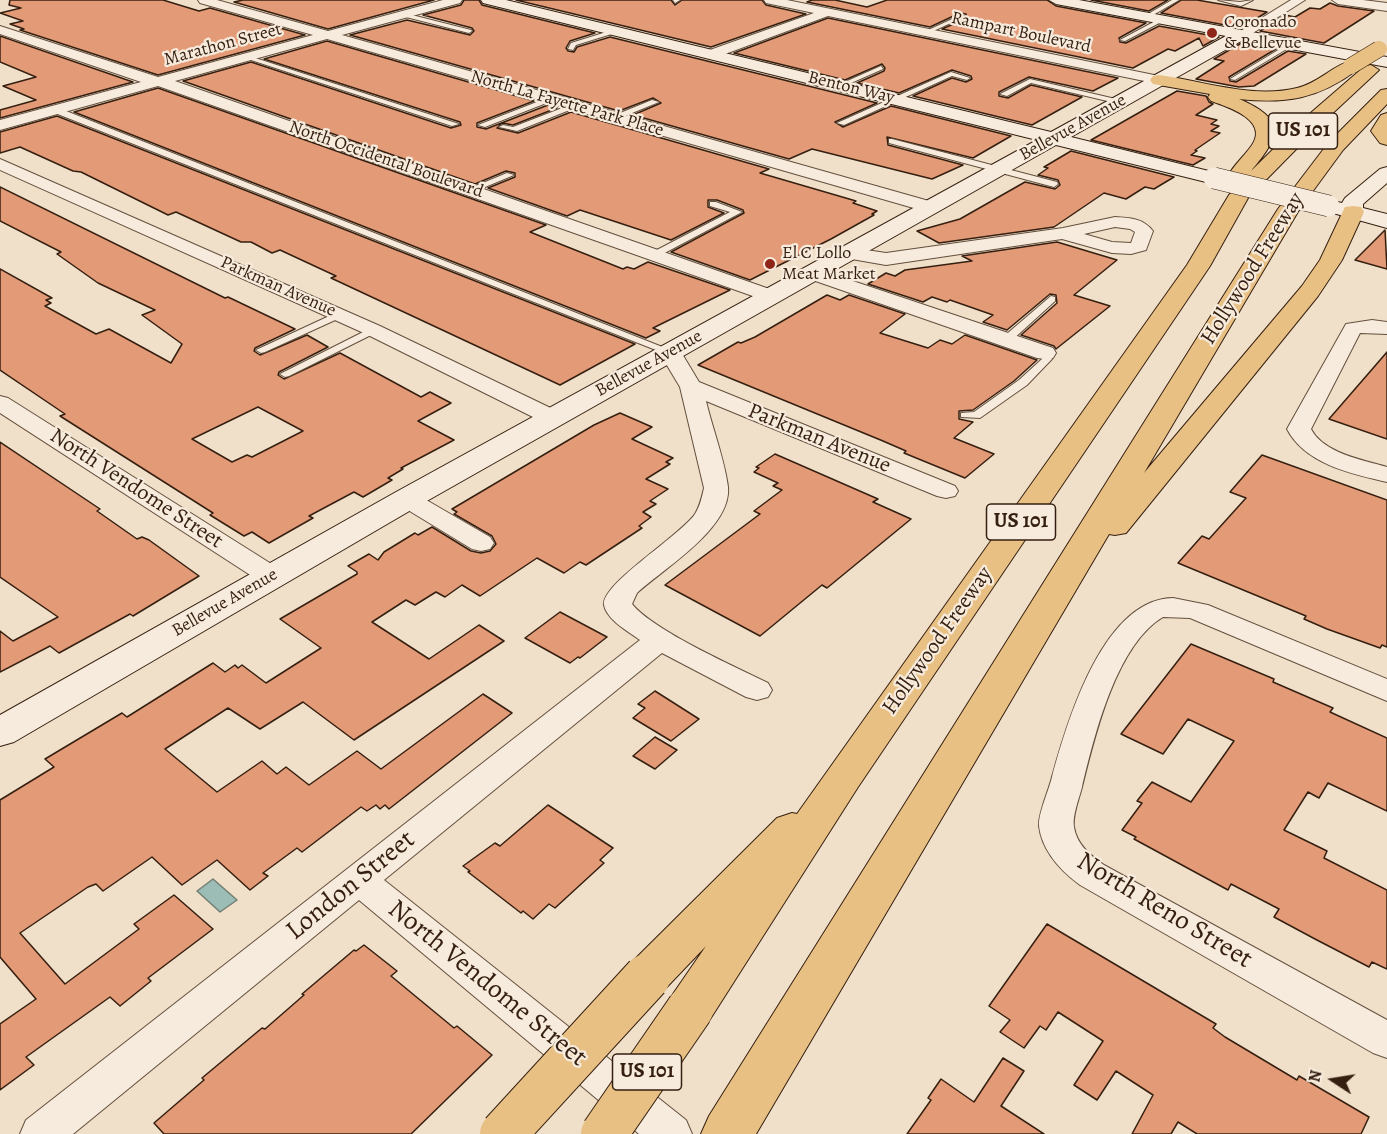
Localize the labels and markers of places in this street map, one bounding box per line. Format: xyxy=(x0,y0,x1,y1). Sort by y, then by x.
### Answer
place label: Coronado & Bellevue xyxy=(1224,12,1301,54)
marker: Coronado & Bellevue xyxy=(1205,26,1219,40)
place label: El C Lollo Meat Market xyxy=(782,243,876,286)
marker: El C Lollo Meat Market xyxy=(763,257,777,271)

